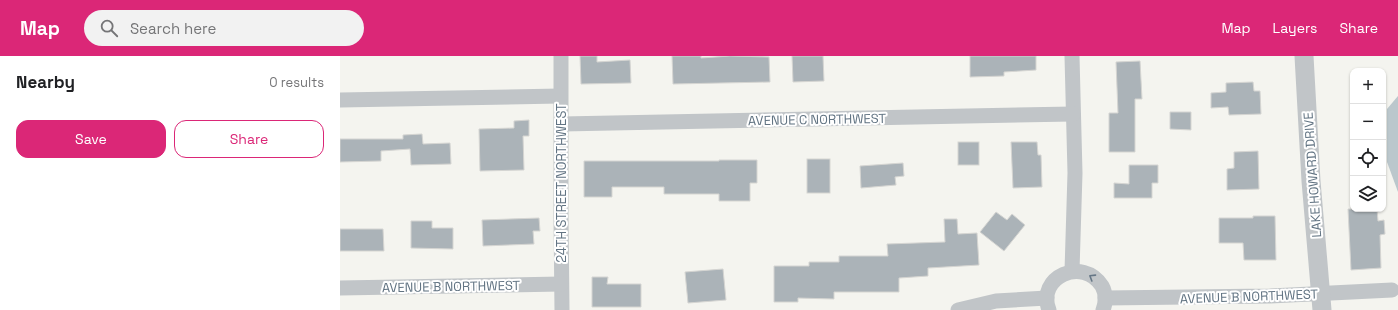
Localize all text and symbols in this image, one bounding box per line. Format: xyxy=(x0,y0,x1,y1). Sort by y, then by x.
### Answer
search box xyxy=(84,10,364,46)
text: Map xyxy=(20,16,60,41)
icon: search xyxy=(98,17,120,39)
text: Search here xyxy=(130,19,216,38)
text: Map xyxy=(1221,19,1251,37)
text: Layers xyxy=(1273,19,1317,37)
text: Share xyxy=(1339,19,1378,37)
map controls xyxy=(1350,68,1386,212)
button: + xyxy=(1350,68,1386,104)
text: Nearby xyxy=(16,71,75,93)
text: 0 results xyxy=(269,74,324,91)
street label: 24TH STREET NORTHWEST xyxy=(553,103,570,263)
button: − xyxy=(1350,104,1386,140)
street label: AVENUE C NORTHWEST xyxy=(748,110,887,129)
street label: LAKE HOWARD DRIVE xyxy=(1300,112,1325,238)
button: Save xyxy=(16,120,166,158)
button: Share xyxy=(174,120,324,158)
button: locate xyxy=(1350,140,1386,176)
button: layers xyxy=(1350,176,1386,212)
one-way arrow xyxy=(1089,274,1096,281)
street label: AVENUE B NORTHWEST xyxy=(382,277,521,296)
street label: AVENUE B NORTHWEST xyxy=(1180,286,1319,307)

